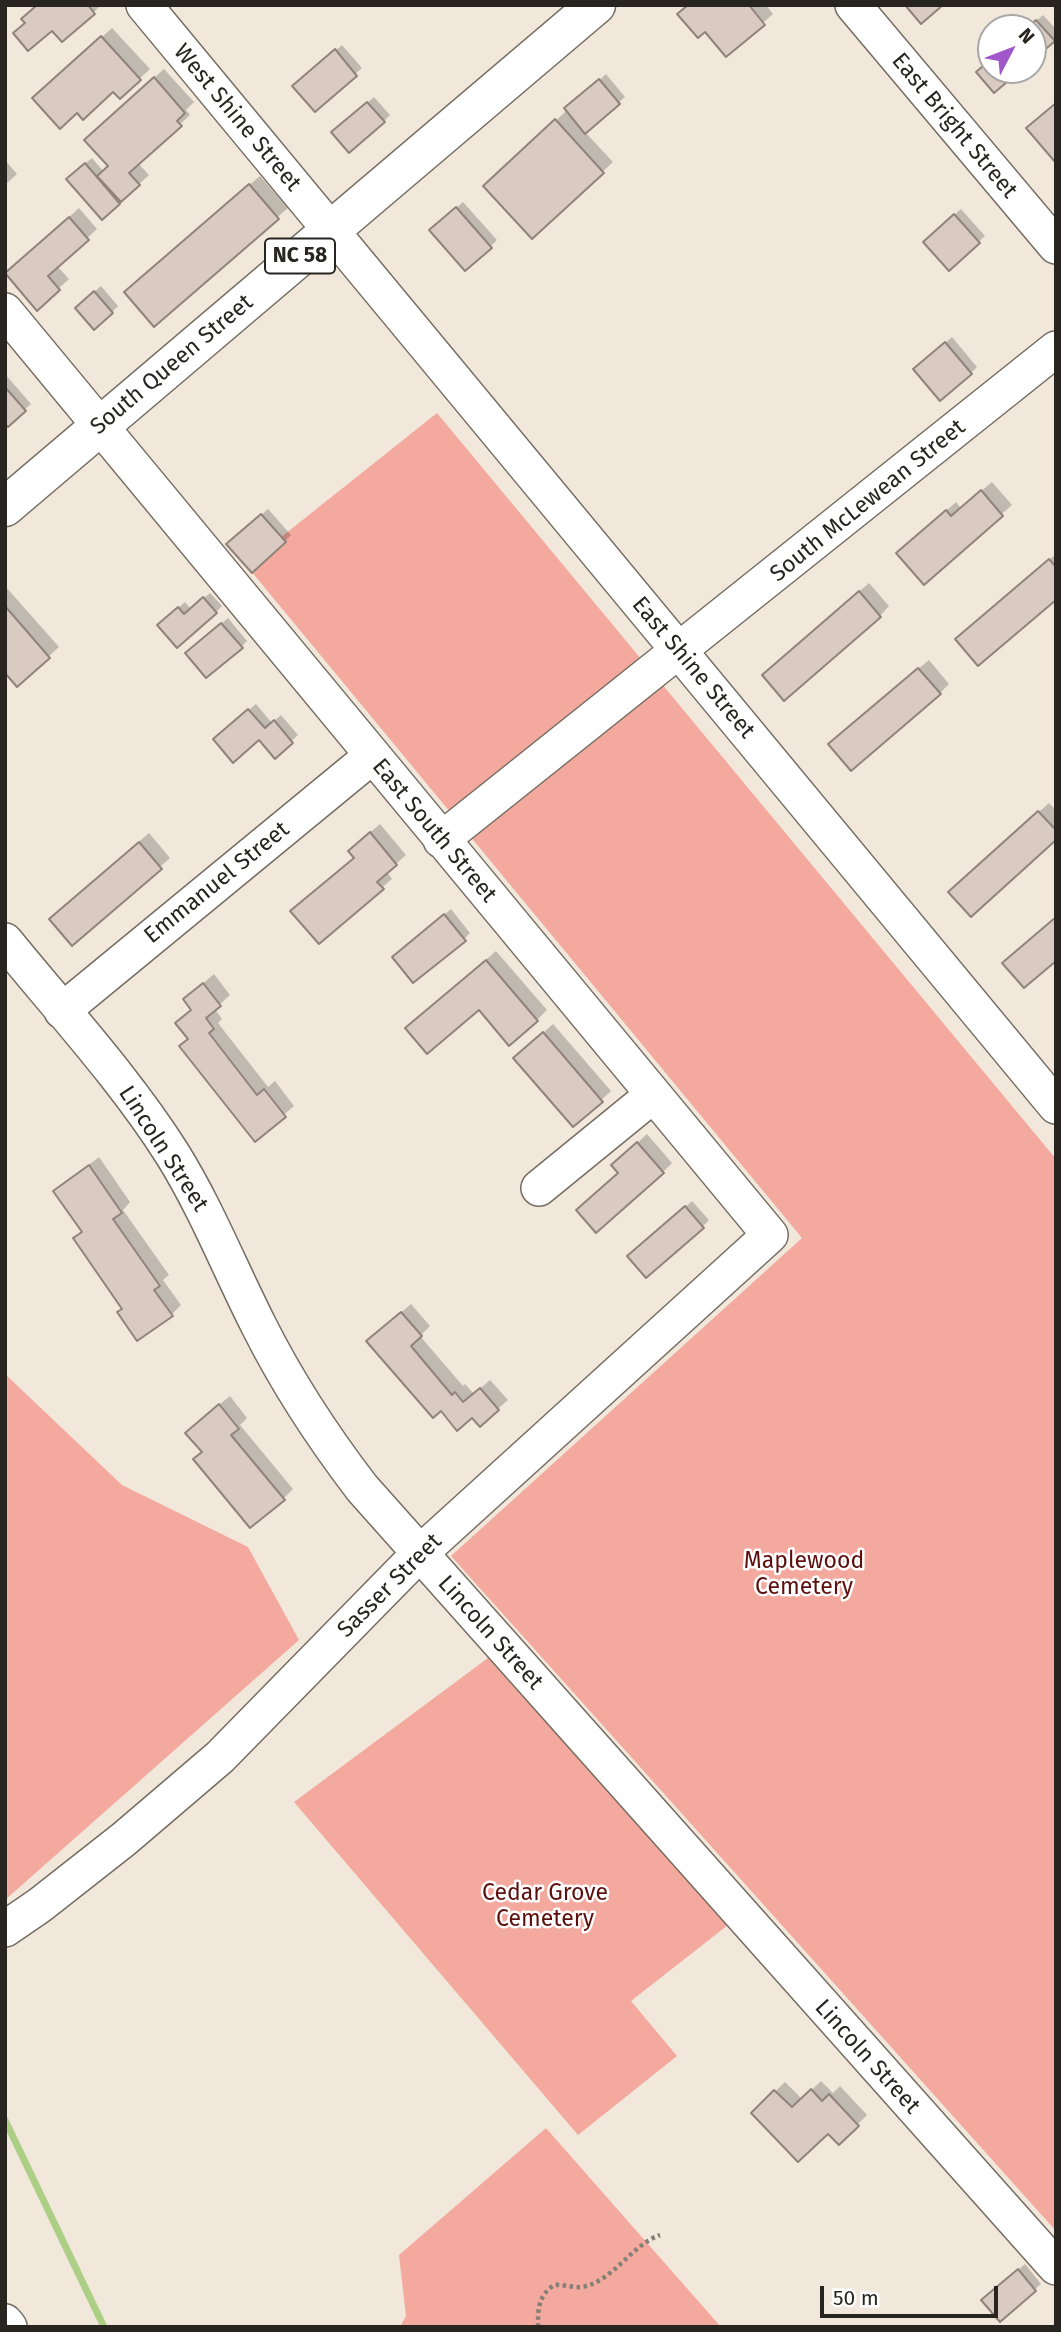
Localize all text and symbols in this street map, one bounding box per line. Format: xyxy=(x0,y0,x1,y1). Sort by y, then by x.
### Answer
north arrow xyxy=(977,14,1047,84)
text: N xyxy=(1014,24,1039,48)
street label: West Shine Street xyxy=(167,39,307,197)
street label: East Bright Street xyxy=(885,48,1023,204)
road number: NC 58 xyxy=(265,238,335,274)
street label: South Queen Street xyxy=(85,289,259,441)
street label: South McLewean Street xyxy=(765,414,971,588)
street label: East Shine Street xyxy=(626,592,760,744)
street label: East South Street xyxy=(366,754,502,908)
street label: Emmanuel Street xyxy=(139,816,295,950)
street label: Lincoln Street xyxy=(112,1081,214,1217)
street label: Sasser Street xyxy=(332,1528,448,1644)
park label: Maplewood Cemetery xyxy=(744,1548,864,1602)
street label: Lincoln Street xyxy=(432,1570,548,1696)
park label: Cedar Grove Cemetery xyxy=(482,1880,608,1934)
street label: Lincoln Street xyxy=(809,1994,925,2120)
scale bar xyxy=(823,2272,1002,2316)
text: 50 m xyxy=(833,2285,879,2311)

